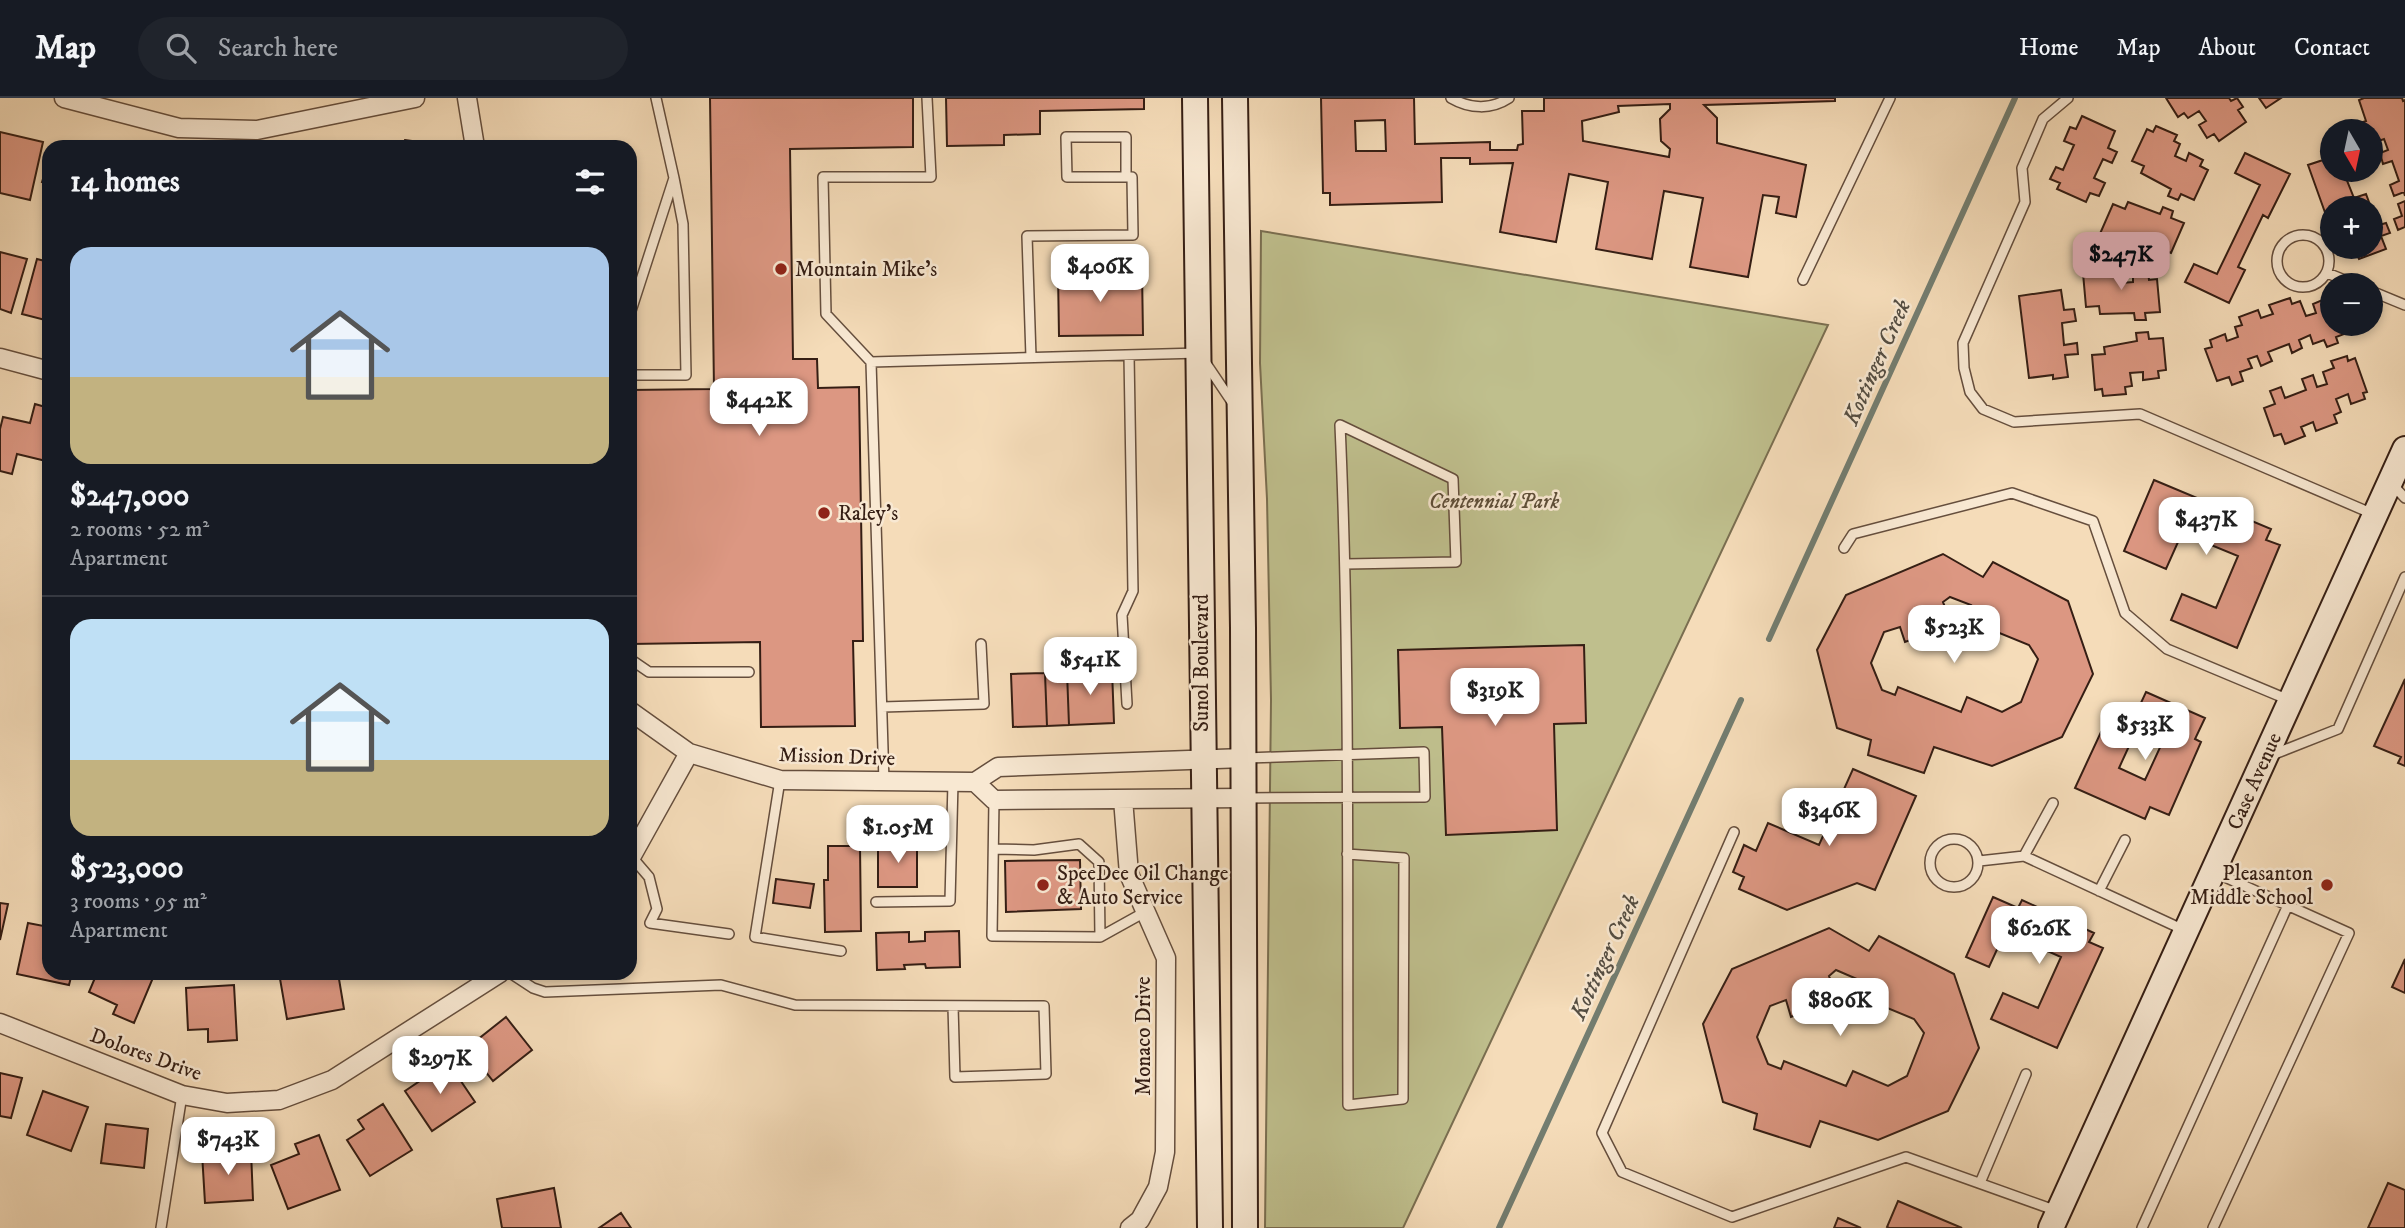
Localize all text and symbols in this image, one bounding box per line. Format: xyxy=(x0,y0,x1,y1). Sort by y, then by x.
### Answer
search box xyxy=(138,17,628,80)
text: Map xyxy=(35,28,96,69)
icon: search xyxy=(162,29,200,67)
text: Search here xyxy=(218,32,338,65)
text: Home xyxy=(2019,33,2078,63)
text: Map xyxy=(2116,33,2161,63)
text: About xyxy=(2199,33,2256,63)
text: Contact xyxy=(2294,33,2370,63)
north arrow xyxy=(2320,119,2384,182)
map controls xyxy=(2320,119,2383,336)
icon: filters xyxy=(571,163,609,201)
text: 14 homes xyxy=(70,164,180,201)
button: + xyxy=(2320,196,2383,259)
pin: $247K xyxy=(2072,232,2170,292)
text: $247K xyxy=(2089,240,2153,269)
pin: $406K xyxy=(1051,244,1149,304)
text: $406K xyxy=(1067,252,1133,281)
place label: Mountain Mike's xyxy=(795,257,937,283)
marker: Mountain Mike's xyxy=(773,261,789,277)
button: − xyxy=(2320,273,2383,336)
icon: home xyxy=(277,292,403,418)
water label: Kottinger Creek xyxy=(1836,295,1918,431)
pin: $442K xyxy=(710,378,808,438)
text: $442K xyxy=(726,386,792,415)
text: $247,000 xyxy=(70,478,190,515)
park label: Centennial Park xyxy=(1429,489,1559,515)
pin: $437K xyxy=(2157,498,2255,557)
place label: Raley's xyxy=(838,501,898,527)
marker: Raley's xyxy=(816,505,832,521)
text: $437K xyxy=(2175,505,2237,534)
text: 2 rooms · 52 m² xyxy=(70,515,209,544)
text: Apartment xyxy=(70,544,168,573)
street label: Sunol Boulevard xyxy=(1189,594,1215,732)
pin: $523K xyxy=(1905,606,2003,665)
text: $523K xyxy=(1924,613,1984,642)
pin: $541K xyxy=(1041,638,1139,697)
text: $541K xyxy=(1060,645,1120,674)
icon: home xyxy=(277,664,403,790)
pin: $319K xyxy=(1446,668,1544,728)
text: $319K xyxy=(1466,676,1524,705)
pin: $533K xyxy=(2096,702,2194,762)
text: $533K xyxy=(2116,710,2174,739)
street label: Case Avenue xyxy=(2222,729,2288,834)
street label: Mission Drive xyxy=(778,742,896,772)
pin: $346K xyxy=(1780,788,1878,848)
text: $346K xyxy=(1798,796,1860,825)
pin: $1.05M xyxy=(841,806,955,865)
text: $1.05M xyxy=(862,813,934,842)
text: $523,000 xyxy=(70,850,184,887)
place label: SpeeDee Oil Change & Auto Service xyxy=(1057,861,1229,911)
place label: Pleasanton Middle School xyxy=(2190,861,2314,911)
marker: SpeeDee Oil Change & Auto Service xyxy=(1035,877,1051,893)
marker: Pleasanton Middle School xyxy=(2319,877,2335,893)
text: 3 rooms · 95 m² xyxy=(70,887,207,916)
water label: Kottinger Creek xyxy=(1563,890,1647,1025)
pin: $626K xyxy=(1990,906,2088,966)
text: $626K xyxy=(2007,914,2071,943)
text: Apartment xyxy=(70,916,168,945)
street label: Monaco Drive xyxy=(1131,976,1157,1096)
pin: $806K xyxy=(1791,978,1889,1038)
text: $806K xyxy=(1808,986,1872,1015)
street label: Dolores Drive xyxy=(86,1023,205,1087)
pin: $297K xyxy=(391,1037,489,1096)
text: $297K xyxy=(408,1044,472,1073)
pin: $743K xyxy=(179,1118,277,1177)
text: $743K xyxy=(197,1125,259,1154)

